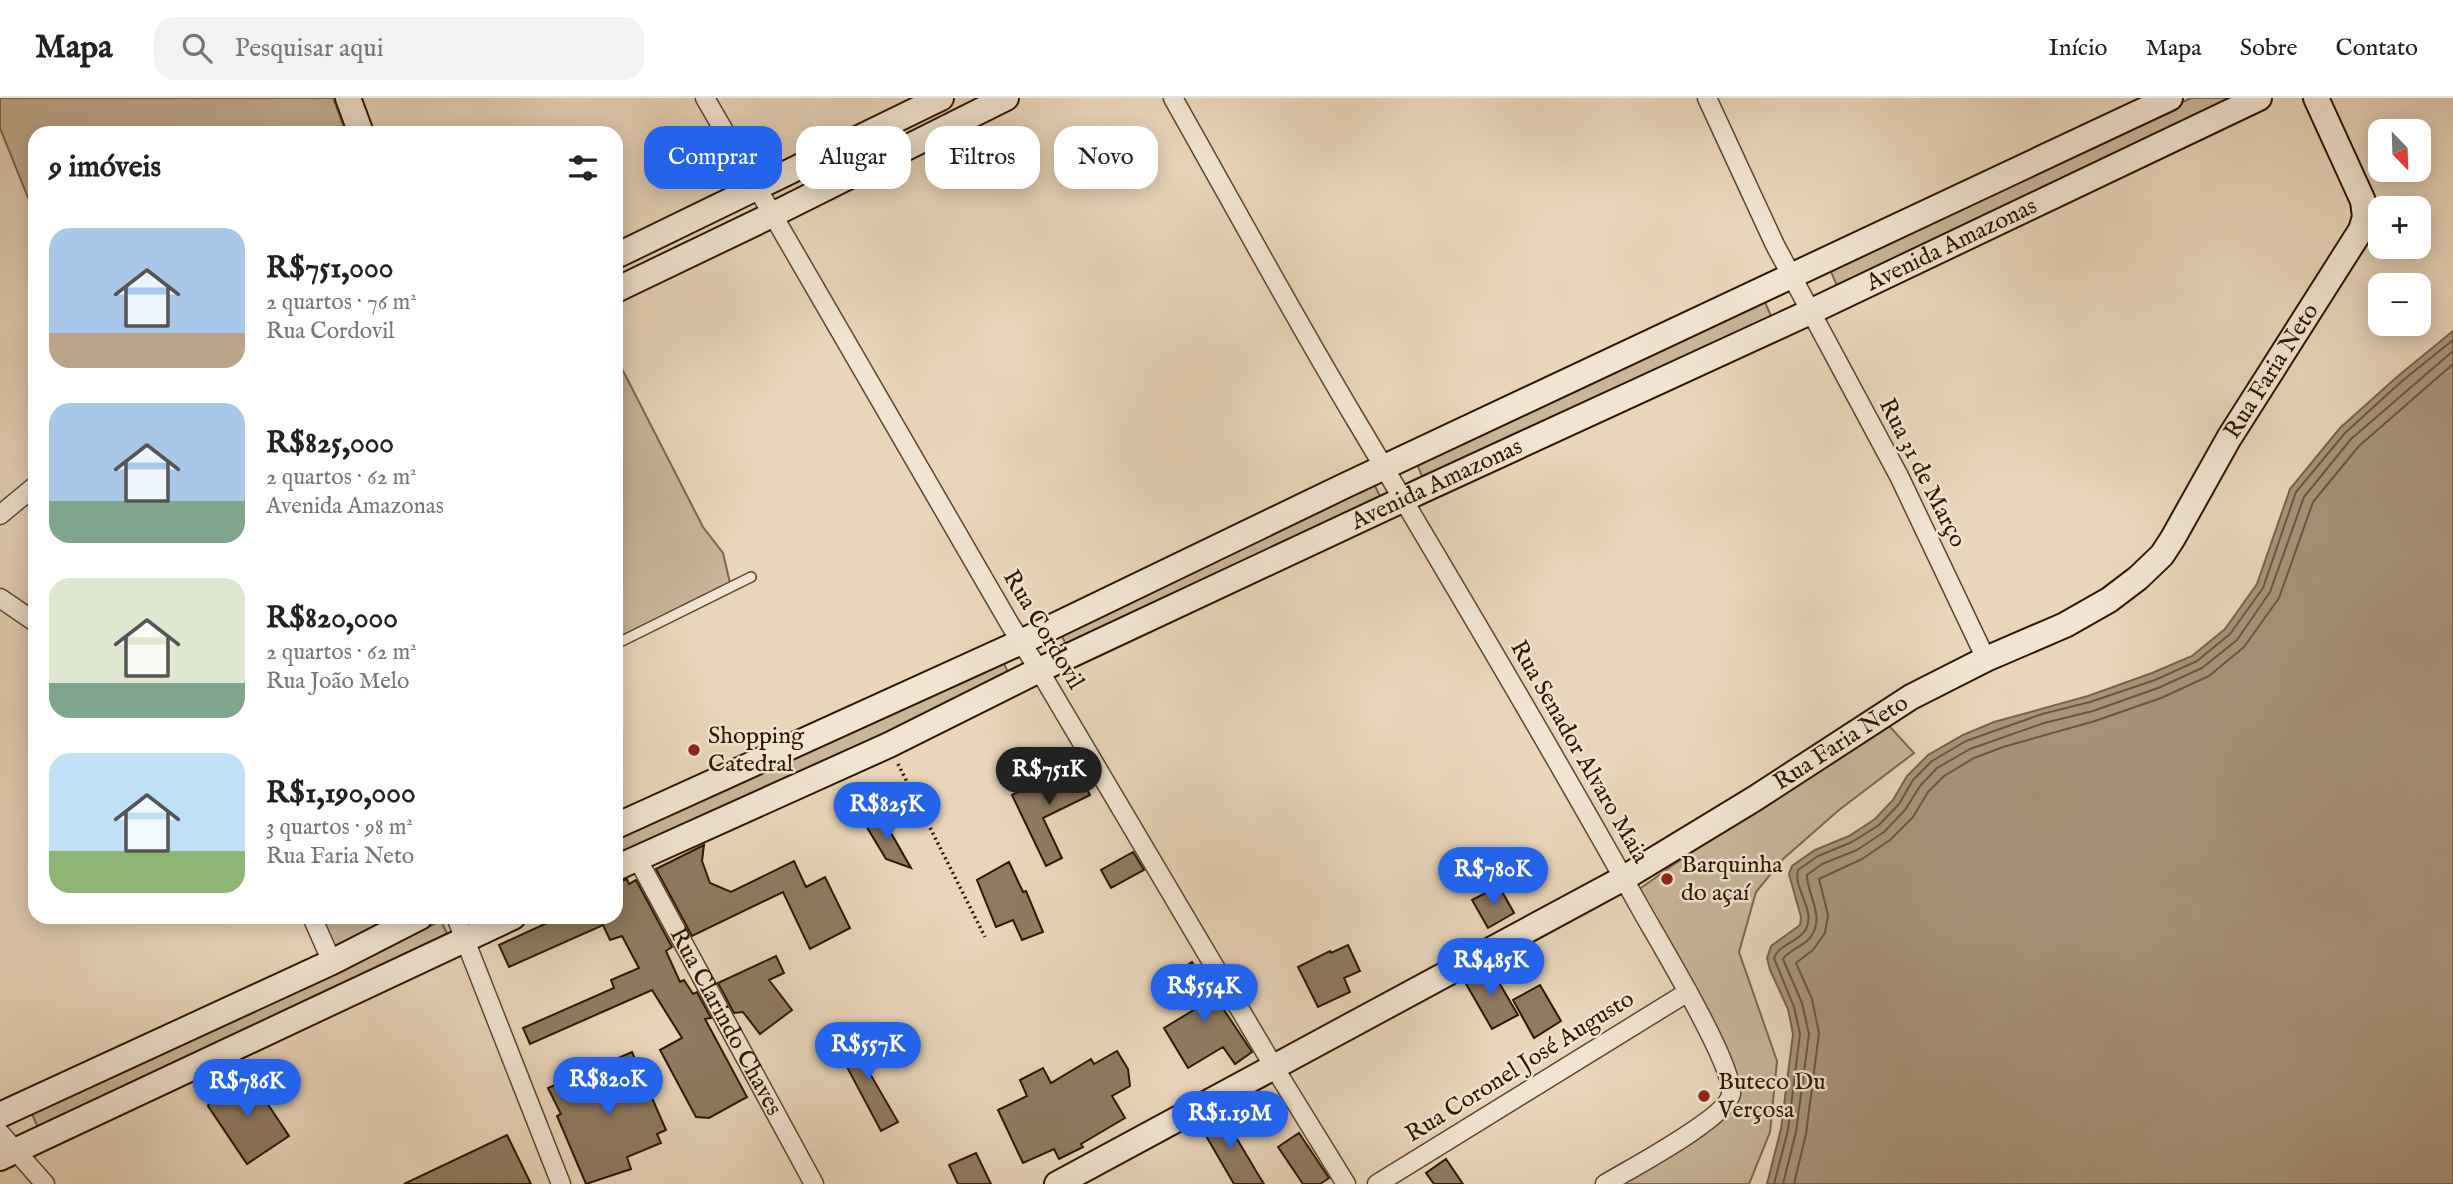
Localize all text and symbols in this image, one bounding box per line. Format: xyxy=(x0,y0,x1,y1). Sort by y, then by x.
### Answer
search box xyxy=(154,17,644,80)
text: Mapa xyxy=(35,27,112,69)
icon: search xyxy=(178,29,216,67)
text: Pesquisar aqui xyxy=(234,32,384,65)
text: Início xyxy=(2048,33,2107,64)
text: Mapa xyxy=(2145,33,2202,64)
text: Sobre xyxy=(2240,33,2298,64)
text: Contato xyxy=(2336,33,2418,64)
north arrow xyxy=(2368,119,2431,182)
map controls xyxy=(2368,119,2431,336)
chip: Comprar xyxy=(644,126,782,189)
chip: Alugar xyxy=(796,126,911,189)
chip: Filtros xyxy=(925,126,1040,189)
chip: Novo xyxy=(1054,126,1158,189)
text: 9 imóveis xyxy=(49,149,161,187)
icon: filters xyxy=(564,149,602,187)
street label: Avenida Amazonas xyxy=(1860,191,2042,299)
button: + xyxy=(2368,196,2431,259)
text: R$751,000 xyxy=(266,250,394,288)
icon: home xyxy=(105,256,189,340)
button: − xyxy=(2368,273,2431,336)
text: 2 quartos · 76 m² xyxy=(266,288,417,317)
street label: Rua Faria Neto xyxy=(2217,298,2326,445)
text: Rua Cordovil xyxy=(266,317,395,346)
street label: Rua 31 de Março xyxy=(1871,393,1973,553)
text: R$825,000 xyxy=(266,425,394,463)
icon: home xyxy=(105,431,189,515)
street label: Avenida Amazonas xyxy=(1345,431,1527,538)
text: 2 quartos · 62 m² xyxy=(266,463,417,492)
text: Avenida Amazonas xyxy=(266,492,444,521)
street label: Rua Cordovil xyxy=(995,565,1091,696)
text: R$820,000 xyxy=(266,600,398,638)
icon: home xyxy=(105,606,189,690)
street label: Rua Senador Alvaro Maia xyxy=(1502,635,1656,870)
text: 2 quartos · 62 m² xyxy=(266,638,417,667)
text: Rua João Melo xyxy=(266,667,409,696)
street label: Rua Faria Neto xyxy=(1768,687,1914,798)
place label: Shopping Catedral xyxy=(708,721,805,780)
marker: Shopping Catedral xyxy=(686,742,702,758)
pin: R$751K xyxy=(992,748,1106,807)
text: R$751K xyxy=(1012,755,1086,784)
text: R$1,190,000 xyxy=(266,775,416,813)
icon: home xyxy=(105,781,189,865)
pin: R$825K xyxy=(830,782,944,842)
text: R$825K xyxy=(850,790,924,819)
text: 3 quartos · 98 m² xyxy=(266,813,413,842)
text: Rua Faria Neto xyxy=(266,842,414,871)
pin: R$780K xyxy=(1436,848,1550,907)
place label: Barquinha do açaí xyxy=(1681,850,1783,909)
text: R$780K xyxy=(1454,855,1532,884)
marker: Barquinha do açaí xyxy=(1659,871,1675,887)
street label: Rua Clarindo Chaves xyxy=(662,922,789,1121)
pin: R$485K xyxy=(1434,939,1548,998)
text: R$485K xyxy=(1453,946,1529,975)
pin: R$554K xyxy=(1147,964,1261,1024)
text: R$554K xyxy=(1167,972,1241,1001)
street label: Rua Coronel José Augusto xyxy=(1400,984,1640,1150)
pin: R$557K xyxy=(811,1023,925,1082)
text: R$557K xyxy=(831,1030,905,1059)
pin: R$820K xyxy=(551,1058,665,1117)
pin: R$786K xyxy=(190,1060,304,1119)
text: R$820K xyxy=(569,1065,647,1094)
text: R$786K xyxy=(209,1067,285,1096)
place label: Buteco Du Verçosa xyxy=(1717,1067,1826,1126)
marker: Buteco Du Verçosa xyxy=(1696,1088,1712,1104)
pin: R$1.19M xyxy=(1165,1091,1295,1151)
text: R$1.19M xyxy=(1188,1099,1272,1128)

